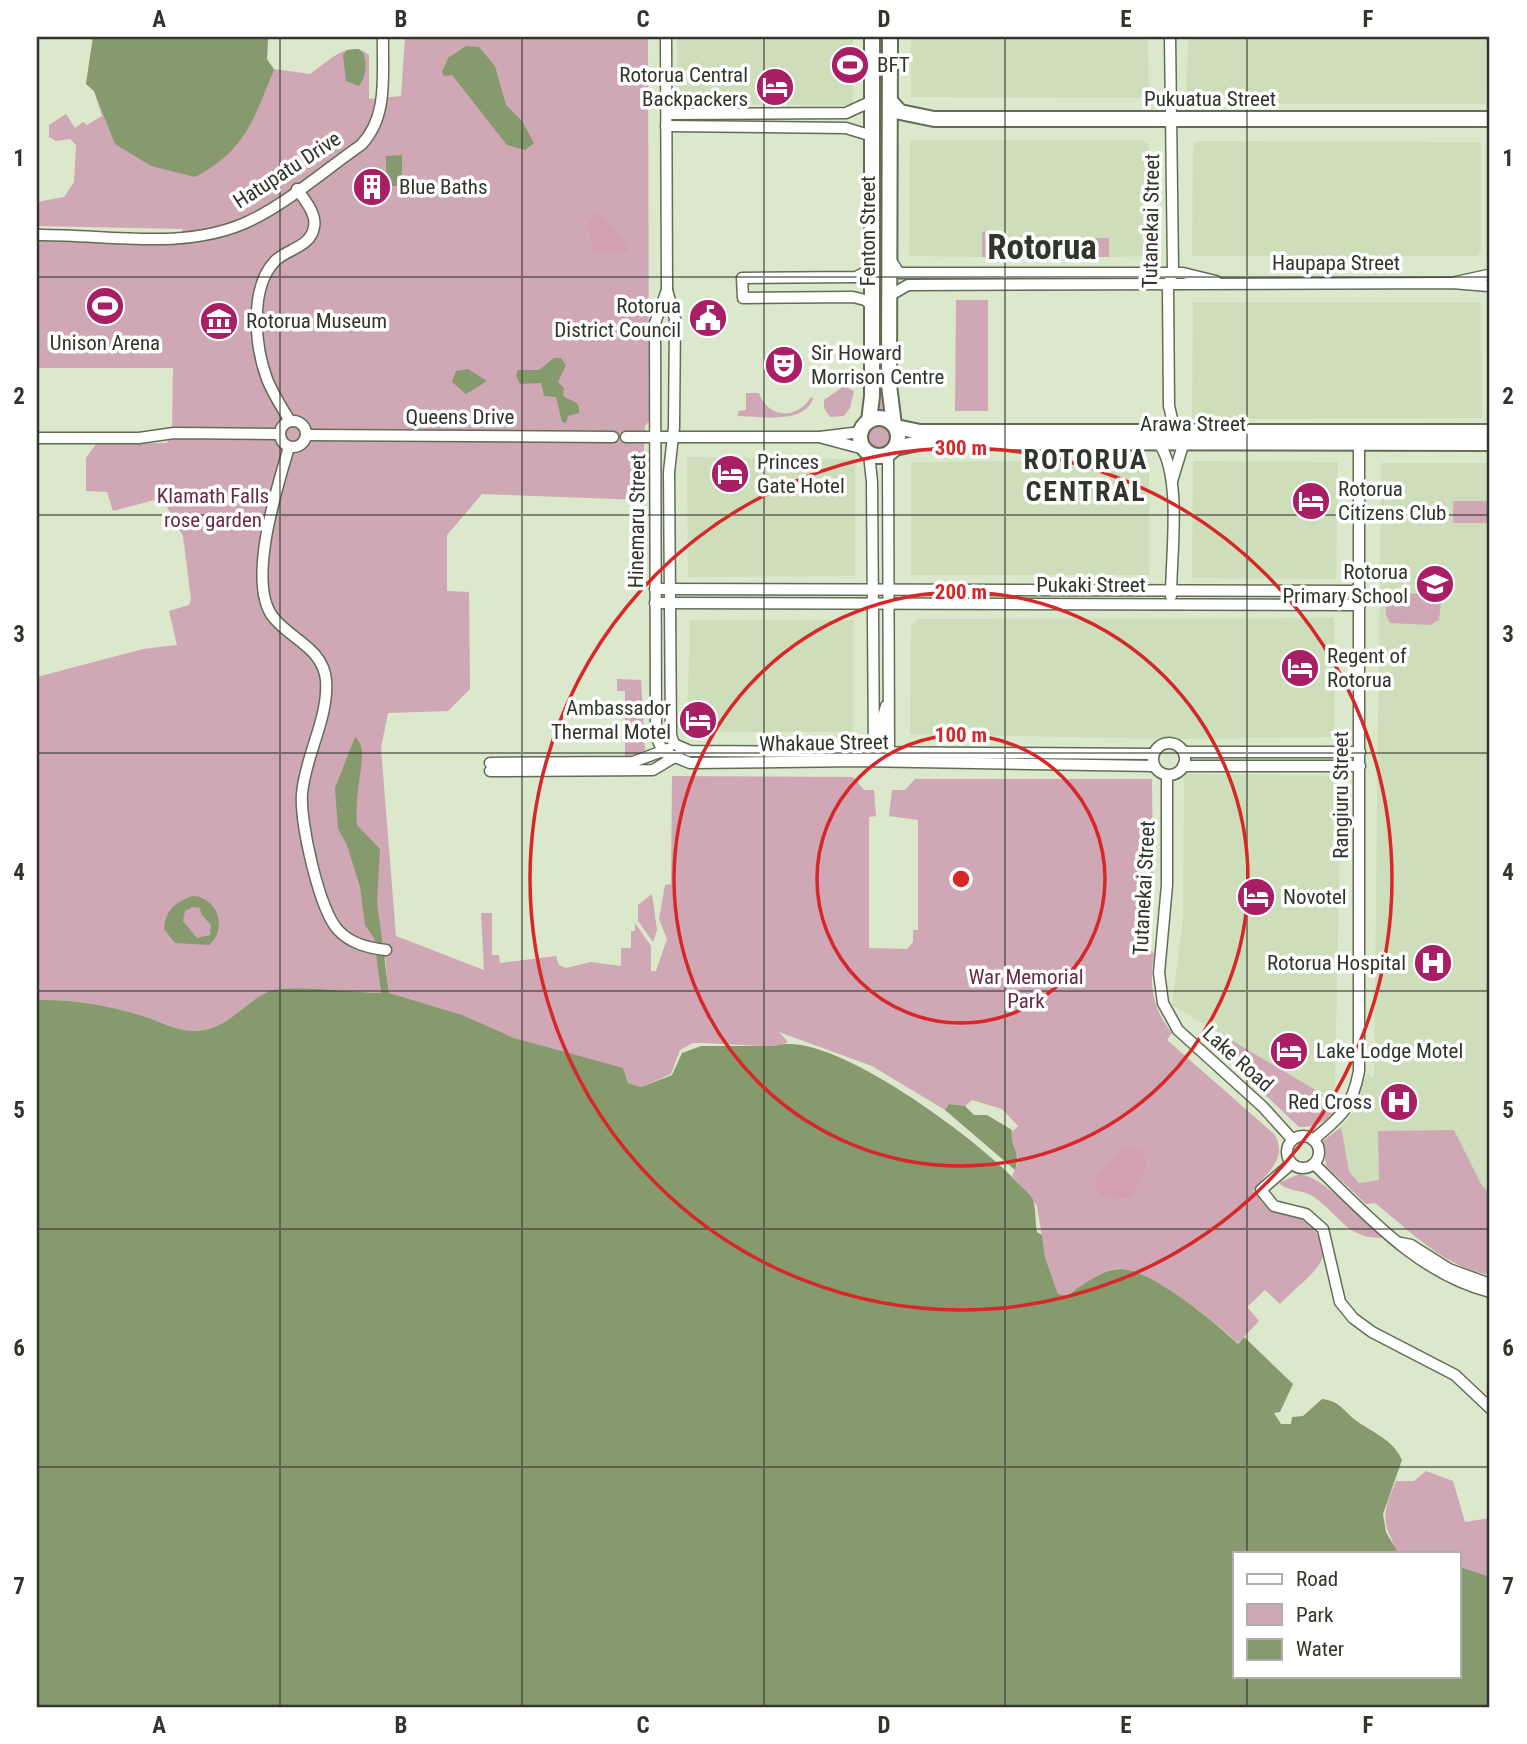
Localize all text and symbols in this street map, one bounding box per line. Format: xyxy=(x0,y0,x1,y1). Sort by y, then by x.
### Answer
text: A xyxy=(152,6,166,33)
text: B xyxy=(395,6,407,33)
text: C xyxy=(636,6,650,33)
text: D xyxy=(878,6,891,33)
text: E xyxy=(1120,6,1132,33)
text: F xyxy=(1363,6,1374,33)
sports icon: BFT xyxy=(829,44,871,86)
place label: BFT xyxy=(877,53,910,77)
place label: Rotorua Central Backpackers xyxy=(619,63,748,111)
hotel icon: Rotorua Central Backpackers xyxy=(754,66,796,108)
street label: Pukuatua Street xyxy=(1144,87,1276,111)
street label: Hatupatu Drive xyxy=(229,126,345,214)
text: 1 xyxy=(13,145,25,172)
text: 1 xyxy=(1502,145,1514,172)
street label: Tutanekai Street xyxy=(1138,153,1164,289)
building icon: Blue Baths xyxy=(351,166,393,208)
place label: Blue Baths xyxy=(399,175,488,199)
street label: Fenton Street xyxy=(856,176,880,286)
district label: Rotorua xyxy=(987,227,1097,268)
street label: Haupapa Street xyxy=(1272,251,1400,275)
sports icon: Unison Arena xyxy=(84,285,126,327)
place label: Rotorua District Council xyxy=(554,294,681,342)
public building icon: Rotorua District Council xyxy=(687,297,729,339)
museum icon: Rotorua Museum xyxy=(198,300,240,342)
place label: Rotorua Museum xyxy=(246,309,387,333)
place label: Unison Arena xyxy=(50,331,160,355)
place label: Sir Howard Morrison Centre xyxy=(811,341,944,389)
theatre icon: Sir Howard Morrison Centre xyxy=(763,344,805,386)
text: 2 xyxy=(13,383,25,410)
text: 2 xyxy=(1502,383,1514,410)
street label: Queens Drive xyxy=(406,405,515,429)
street label: Arawa Street xyxy=(1140,412,1246,436)
text: 300 m xyxy=(935,436,987,460)
district label: ROTORUA CENTRAL xyxy=(1024,443,1148,508)
place label: Princes Gate Hotel xyxy=(757,450,845,498)
hotel icon: Princes Gate Hotel xyxy=(709,453,751,495)
street label: Hinemaru Street xyxy=(624,454,650,588)
place label: Rotorua Citizens Club xyxy=(1338,477,1446,525)
hotel icon: Rotorua Citizens Club xyxy=(1290,480,1332,522)
park label: Klamath Falls rose garden xyxy=(157,484,269,532)
place label: Rotorua Primary School xyxy=(1282,560,1408,608)
school or university icon: Rotorua Primary School xyxy=(1414,563,1456,605)
street label: Pukaki Street xyxy=(1036,573,1146,597)
text: 200 m xyxy=(935,580,987,604)
text: 3 xyxy=(13,621,25,648)
text: 3 xyxy=(1502,621,1514,648)
place label: Regent of Rotorua xyxy=(1327,644,1407,692)
hotel icon: Regent of Rotorua xyxy=(1279,647,1321,689)
place label: Ambassador Thermal Motel xyxy=(551,696,671,744)
hotel icon: Ambassador Thermal Motel xyxy=(677,699,719,741)
text: 100 m xyxy=(935,723,987,747)
street label: Whakaue Street xyxy=(759,730,889,756)
street label: Rangiuru Street xyxy=(1329,731,1353,859)
street label: Tutanekai Street xyxy=(1128,820,1160,956)
text: 4 xyxy=(13,859,25,886)
text: 4 xyxy=(1502,859,1514,886)
centre of rings xyxy=(949,867,973,891)
hotel icon: Novotel xyxy=(1235,876,1277,918)
place label: Novotel xyxy=(1283,885,1347,909)
hospital icon: Rotorua Hospital xyxy=(1412,942,1454,984)
place label: Rotorua Hospital xyxy=(1267,951,1406,975)
park label: War Memorial Park xyxy=(968,965,1084,1013)
street label: Lake Road xyxy=(1198,1021,1278,1097)
hotel icon: Lake Lodge Motel xyxy=(1268,1030,1310,1072)
place label: Lake Lodge Motel xyxy=(1316,1039,1463,1063)
hospital icon: Red Cross xyxy=(1378,1081,1420,1123)
place label: Red Cross xyxy=(1288,1090,1372,1114)
text: 5 xyxy=(13,1097,25,1124)
text: 5 xyxy=(1502,1097,1514,1124)
text: 6 xyxy=(13,1335,25,1362)
text: 6 xyxy=(1502,1335,1514,1362)
legend xyxy=(1233,1552,1460,1678)
text: Road xyxy=(1296,1567,1338,1591)
text: 7 xyxy=(13,1573,25,1600)
text: 7 xyxy=(1502,1573,1514,1600)
text: Park xyxy=(1296,1603,1334,1627)
text: Water xyxy=(1296,1637,1344,1661)
text: A xyxy=(152,1712,166,1739)
text: B xyxy=(395,1712,407,1739)
text: C xyxy=(636,1712,650,1739)
text: D xyxy=(878,1712,891,1739)
text: E xyxy=(1120,1712,1132,1739)
text: F xyxy=(1363,1712,1374,1739)

